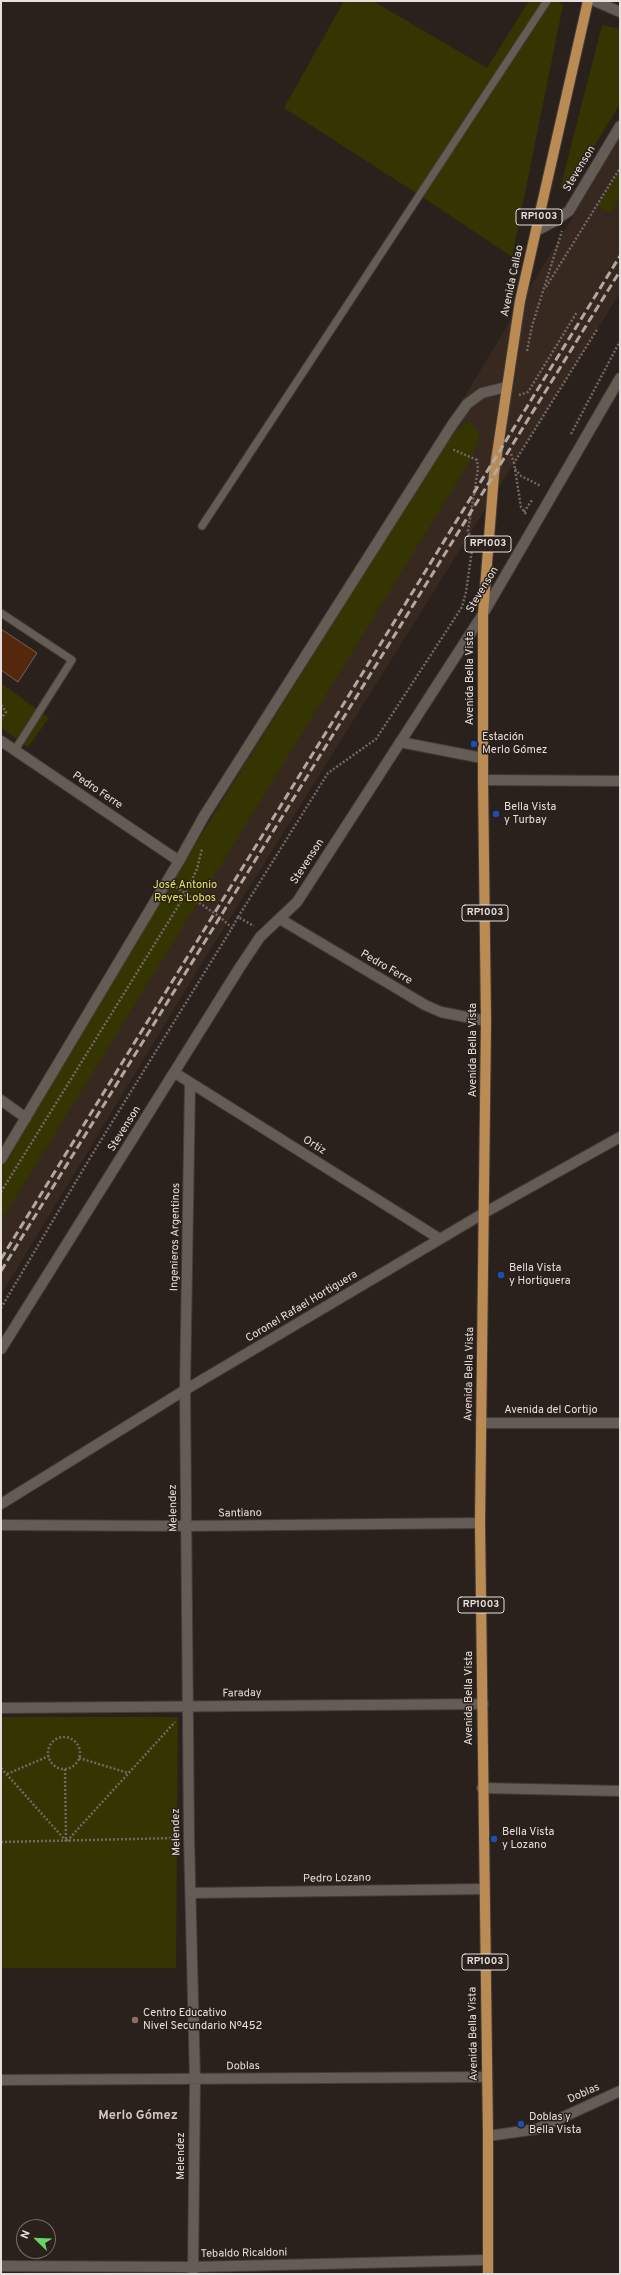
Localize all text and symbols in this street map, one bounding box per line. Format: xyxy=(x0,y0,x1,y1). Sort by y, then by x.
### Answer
street label: Stevenson xyxy=(561,144,599,194)
road number: RP1003 xyxy=(516,209,562,225)
street label: Avenida Callao xyxy=(499,244,527,318)
road number: RP1003 xyxy=(465,536,511,552)
street label: Stevenson xyxy=(464,565,502,615)
street label: Avenida Bella Vista xyxy=(464,631,478,725)
place label: Estación Merlo Gómez xyxy=(482,731,547,757)
marker: Estación Merlo Gómez xyxy=(469,739,479,749)
street label: Pedro Ferre xyxy=(69,769,125,813)
place label: Bella Vista y Turbay xyxy=(504,801,556,827)
marker: Bella Vista y Turbay xyxy=(491,809,501,819)
street label: Stevenson xyxy=(288,837,328,887)
park label: José Antonio Reyes Lobos xyxy=(153,879,217,905)
road number: RP1003 xyxy=(462,905,508,921)
street label: Pedro Ferre xyxy=(358,948,414,988)
street label: Avenida Bella Vista xyxy=(467,1003,481,1097)
street label: Stevenson xyxy=(106,1104,144,1154)
street label: Ortiz xyxy=(300,1134,328,1158)
street label: Ingenieros Argentinos xyxy=(168,1183,184,1291)
place label: Bella Vista y Hortiguera xyxy=(509,1262,571,1288)
street label: Coronel Rafael Hortiguera xyxy=(244,1268,360,1346)
marker: Bella Vista y Hortiguera xyxy=(496,1270,506,1280)
street label: Avenida Bella Vista xyxy=(463,1327,477,1421)
street label: Avenida del Cortijo xyxy=(504,1404,598,1418)
street label: Melendez xyxy=(167,1484,181,1532)
street label: Santiano xyxy=(218,1507,262,1521)
road number: RP1003 xyxy=(458,1597,504,1613)
street label: Avenida Bella Vista xyxy=(463,1651,477,1745)
street label: Faraday xyxy=(222,1687,262,1701)
street label: Melendez xyxy=(170,1808,184,1856)
place label: Bella Vista y Lozano xyxy=(502,1826,554,1852)
marker: Bella Vista y Lozano xyxy=(489,1834,499,1844)
street label: Pedro Lozano xyxy=(303,1872,371,1886)
road number: RP1003 xyxy=(462,1954,508,1970)
street label: Avenida Bella Vista xyxy=(467,1987,481,2081)
place label: Centro Educativo Nivel Secundario Nº452 xyxy=(143,2007,262,2033)
marker: Centro Educativo Nivel Secundario Nº452 xyxy=(130,2015,140,2025)
street label: Doblas xyxy=(226,2060,260,2074)
street label: Doblas xyxy=(566,2081,602,2107)
district label: Merlo Gómez xyxy=(98,2108,178,2124)
place label: Doblas y Bella Vista xyxy=(529,2111,581,2137)
marker: Doblas y Bella Vista xyxy=(516,2119,526,2129)
street label: Melendez xyxy=(175,2132,189,2180)
north arrow xyxy=(16,2219,56,2259)
text: N xyxy=(18,2228,34,2241)
street label: Tebaldo Ricaldoni xyxy=(201,2247,287,2261)

